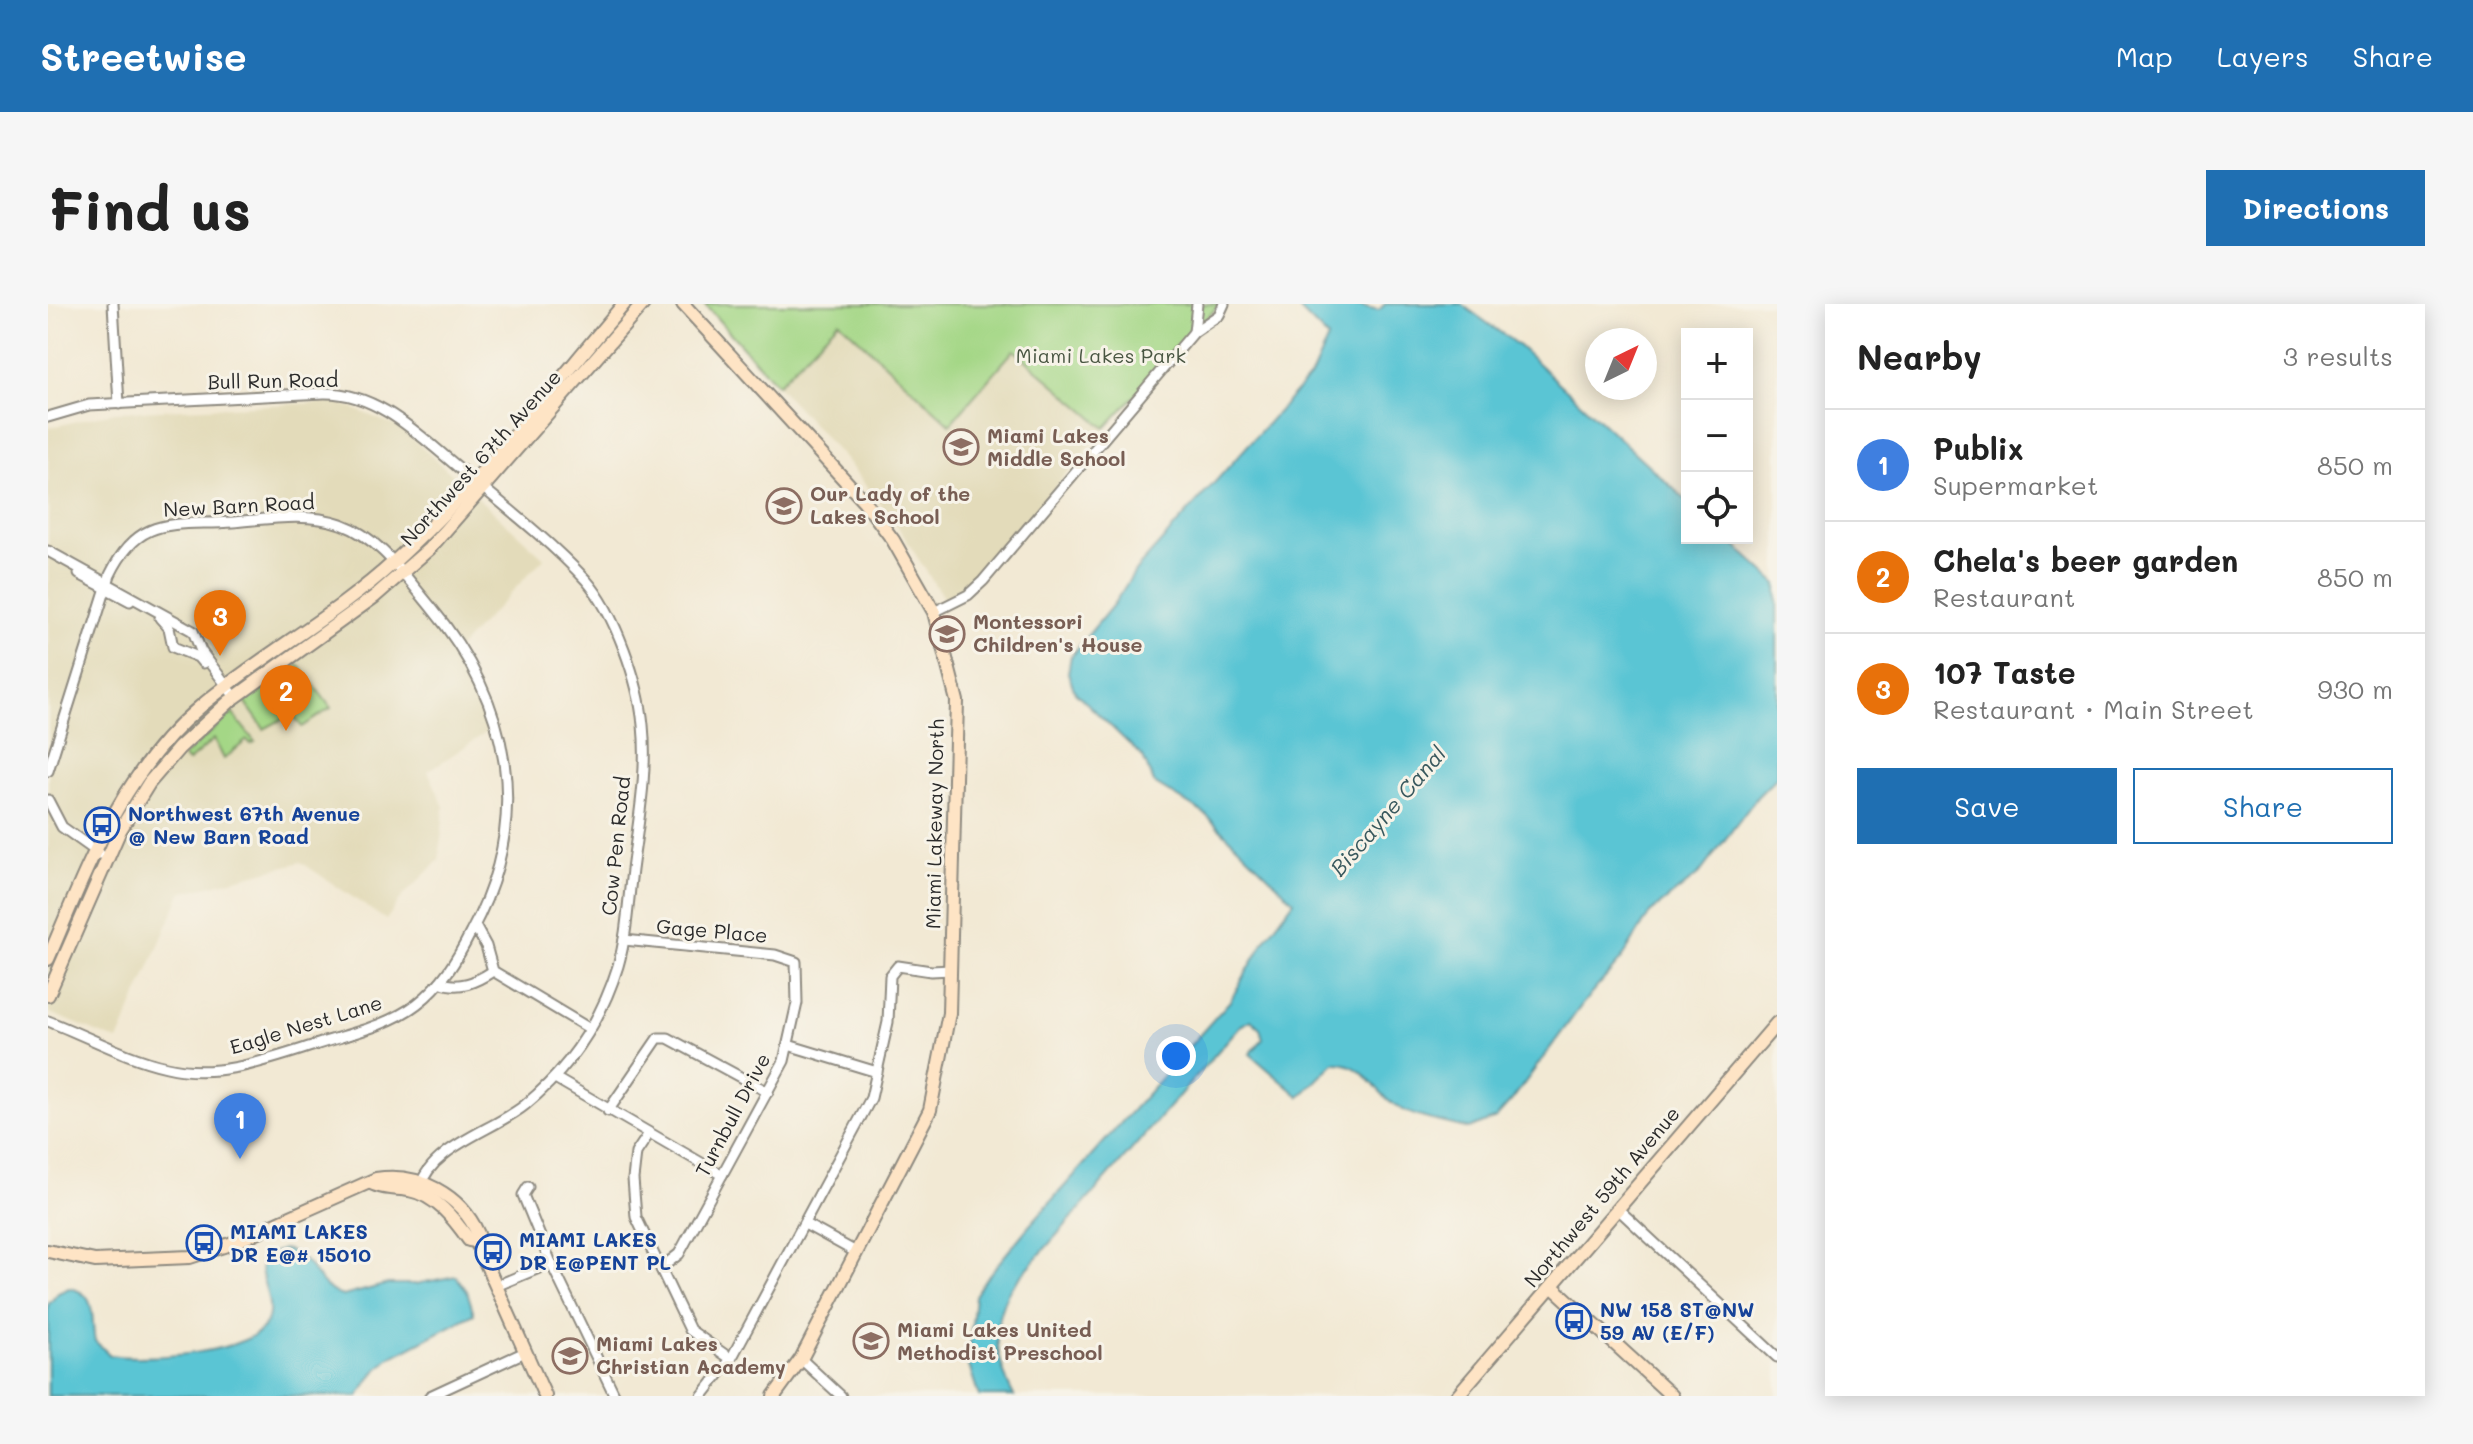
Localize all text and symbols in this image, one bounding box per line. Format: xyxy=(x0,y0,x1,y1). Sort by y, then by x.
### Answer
text: Streetwise xyxy=(40,31,247,81)
text: Map xyxy=(2116,38,2173,74)
text: Layers xyxy=(2217,38,2309,74)
text: Share xyxy=(2353,38,2433,74)
button: Directions xyxy=(2206,170,2425,246)
text: Find us xyxy=(48,172,251,245)
north arrow xyxy=(1585,328,1657,400)
map controls xyxy=(1681,328,1753,544)
button: + xyxy=(1681,328,1753,400)
text: Nearby xyxy=(1857,334,1982,379)
text: 3 results xyxy=(2283,339,2393,373)
park label: Miami Lakes Park xyxy=(1016,342,1186,368)
street label: Northwest 67th Avenue xyxy=(394,364,566,551)
street label: Bull Run Road xyxy=(207,366,339,394)
button: − xyxy=(1681,400,1753,472)
place label: Miami Lakes Middle School xyxy=(987,422,1126,471)
school or university icon: Miami Lakes Middle School xyxy=(942,428,980,466)
text: Publix xyxy=(1933,428,2024,468)
text: 1 xyxy=(1877,448,1889,482)
text: 850 m xyxy=(2317,448,2393,482)
text: Supermarket xyxy=(1933,468,2098,502)
button: locate xyxy=(1681,472,1753,544)
place label: Our Lady of the Lakes School xyxy=(810,480,970,529)
school or university icon: Our Lady of the Lakes School xyxy=(765,487,803,525)
street label: New Barn Road xyxy=(163,488,315,522)
text: Chela's beer garden xyxy=(1933,540,2238,580)
text: 2 xyxy=(1876,560,1890,594)
text: 850 m xyxy=(2317,560,2393,594)
text: Restaurant xyxy=(1933,580,2075,614)
pin: 3 xyxy=(194,590,246,656)
place label: Montessori Children's House xyxy=(973,608,1142,657)
school or university icon: Montessori Children's House xyxy=(928,615,966,653)
text: 107 Taste xyxy=(1933,652,2076,692)
pin: 2 xyxy=(260,665,312,731)
text: 3 xyxy=(1875,672,1891,706)
text: 930 m xyxy=(2317,672,2393,706)
text: Restaurant · Main Street xyxy=(1933,692,2254,726)
street label: Miami Lakeway North xyxy=(919,719,949,929)
water label: Biscayne Canal xyxy=(1323,739,1452,882)
button: Save xyxy=(1857,768,2117,844)
button: Share xyxy=(2133,768,2393,844)
street label: Cow Pen Road xyxy=(595,775,635,917)
place label: Northwest 67th Avenue @ New Barn Road xyxy=(128,800,360,849)
bus stop icon: Northwest 67th Avenue @ New Barn Road xyxy=(83,806,121,844)
street label: Gage Place xyxy=(655,912,769,948)
street label: Eagle Nest Lane xyxy=(226,989,385,1060)
your location xyxy=(1156,1036,1196,1076)
street label: Turnbull Drive xyxy=(689,1048,776,1181)
pin: 1 xyxy=(214,1093,266,1159)
street label: Northwest 59th Avenue xyxy=(1518,1100,1685,1292)
place label: MIAMI LAKES DR E@# 15010 xyxy=(230,1218,371,1267)
bus stop icon: MIAMI LAKES DR E@# 15010 xyxy=(185,1224,223,1262)
place label: MIAMI LAKES DR E@PENT PL xyxy=(519,1226,671,1275)
bus stop icon: MIAMI LAKES DR E@PENT PL xyxy=(474,1233,512,1271)
place label: NW 158 ST@NW 59 AV (E/F) xyxy=(1600,1296,1754,1345)
bus stop icon: NW 158 ST@NW 59 AV (E/F) xyxy=(1555,1302,1593,1340)
place label: Miami Lakes United Methodist Preschool xyxy=(897,1316,1103,1365)
school or university icon: Miami Lakes United Methodist Preschool xyxy=(852,1322,890,1360)
place label: Miami Lakes Christian Academy xyxy=(596,1330,786,1379)
school or university icon: Miami Lakes Christian Academy xyxy=(551,1337,589,1375)

